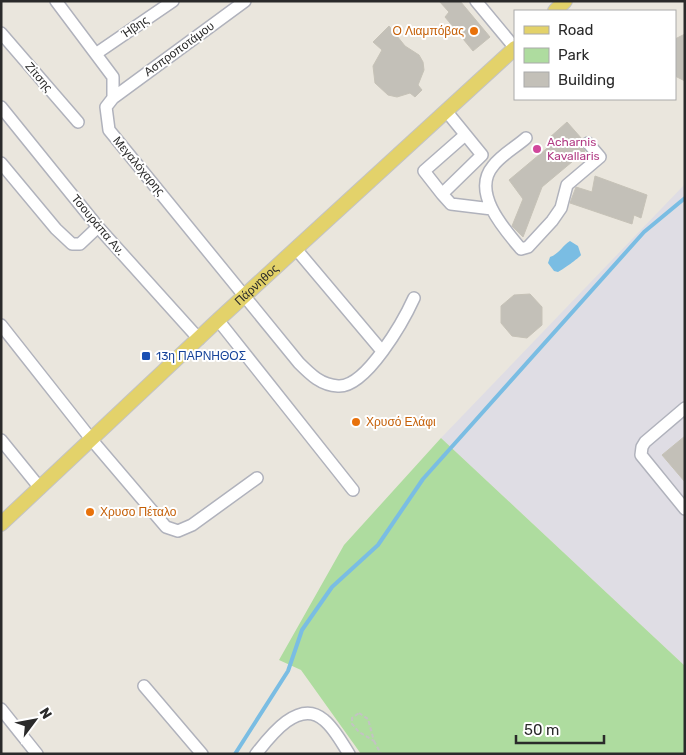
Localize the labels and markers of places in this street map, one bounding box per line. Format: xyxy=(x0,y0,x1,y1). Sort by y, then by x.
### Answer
place label: Ο Λιαμπόβας xyxy=(393,24,464,38)
marker: Ο Λιαμπόβας xyxy=(468,25,480,37)
place label: Acharnis Kavallaris xyxy=(547,135,600,163)
marker: Acharnis Kavallaris xyxy=(531,143,543,155)
place label: 13η ΠΑΡΝΗΘΟΣ xyxy=(156,349,246,363)
marker: 13η ΠΑΡΝΗΘΟΣ xyxy=(140,350,152,362)
place label: Χρυσό Ελάφι xyxy=(366,415,436,429)
marker: Χρυσό Ελάφι xyxy=(350,416,362,428)
place label: Χρυσο Πέταλο xyxy=(100,505,177,519)
marker: Χρυσο Πέταλο xyxy=(84,506,96,518)

